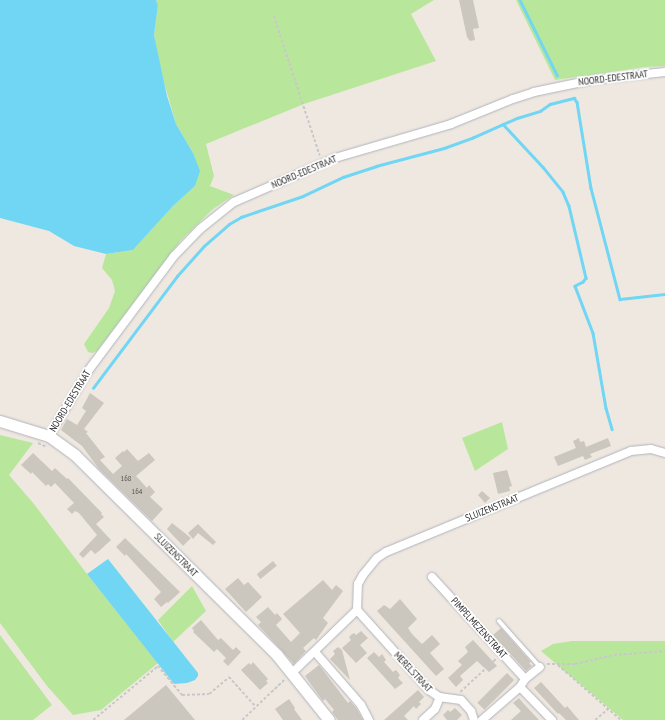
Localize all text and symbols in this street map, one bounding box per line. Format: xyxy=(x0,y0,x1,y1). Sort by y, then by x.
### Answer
street label: NOORD-EDESTRAAT xyxy=(578,68,648,88)
street label: NOORD-EDESTRAAT xyxy=(270,153,338,191)
street label: NOORD-EDESTRAAT xyxy=(47,368,93,434)
house number: 168 xyxy=(121,474,131,484)
house number: 164 xyxy=(132,487,142,497)
street label: SLUIZENSTRAAT xyxy=(463,492,521,524)
street label: SLUIZENSTRAAT xyxy=(152,531,200,579)
street label: PIMPELMEZENSTRAAT xyxy=(449,595,509,661)
street label: MERELSTRAAT xyxy=(391,649,435,695)

